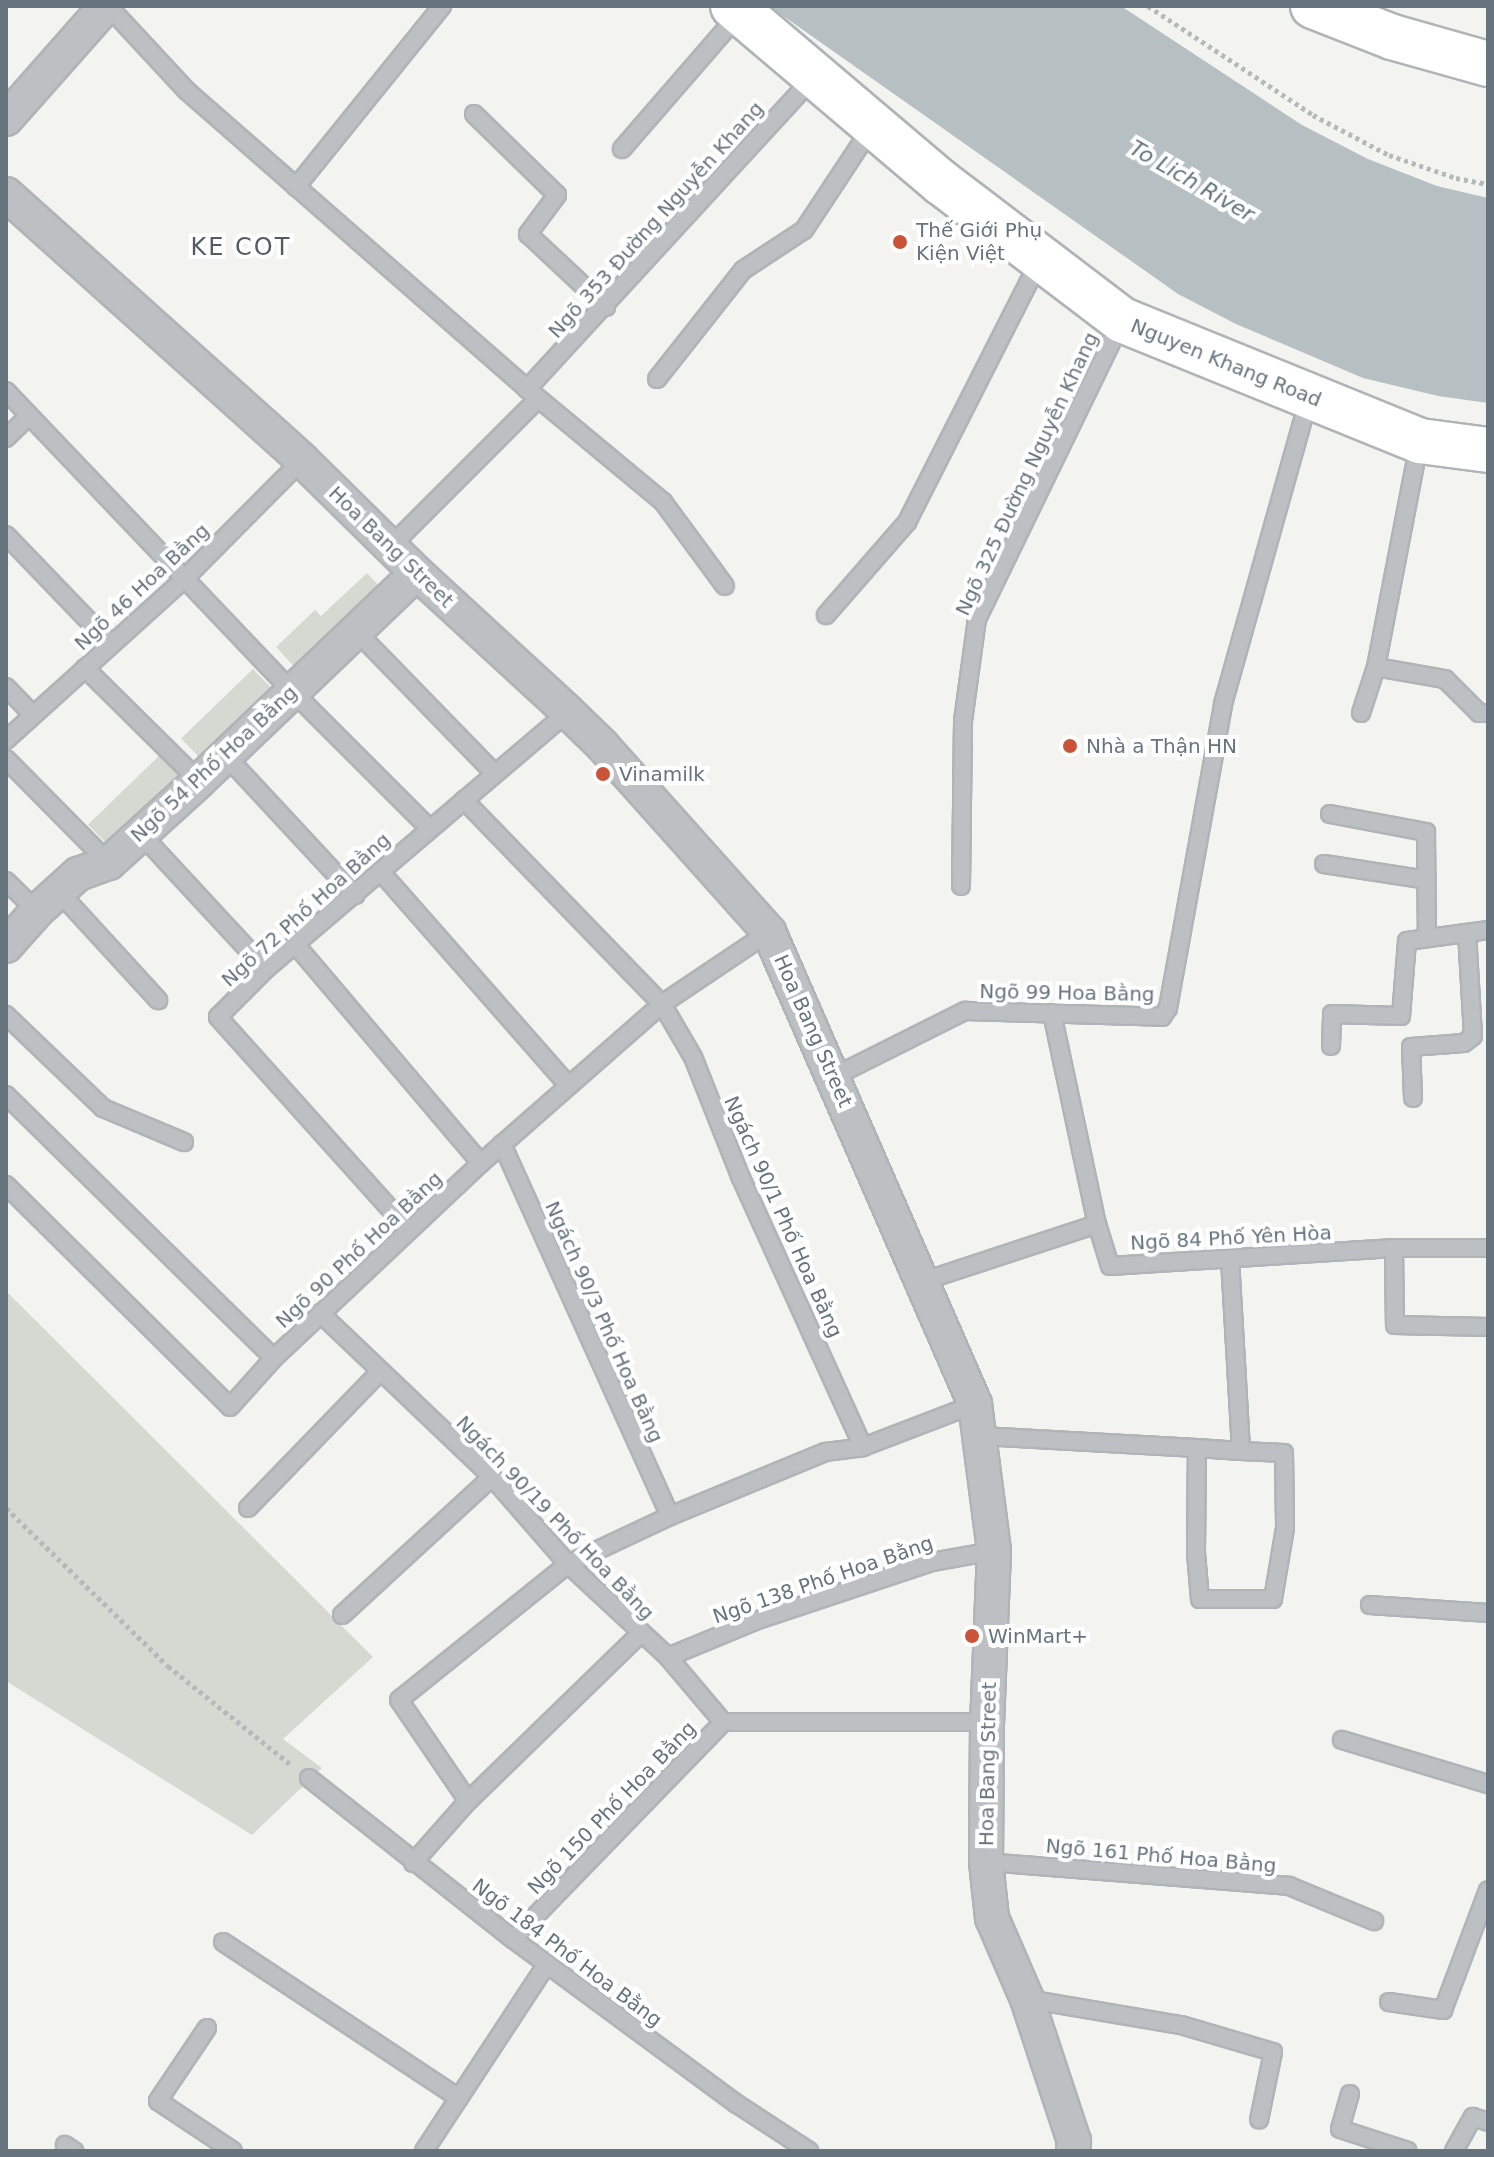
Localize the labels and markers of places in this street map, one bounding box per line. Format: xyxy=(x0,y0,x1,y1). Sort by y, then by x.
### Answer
place label: Thế Giới Phụ Kiện Việt xyxy=(916,218,1042,265)
marker: Thế Giới Phụ Kiện Việt xyxy=(891,233,909,251)
place label: Nhà a Thận HN xyxy=(1086,734,1237,758)
marker: Nhà a Thận HN xyxy=(1061,737,1079,755)
place label: Vinamilk xyxy=(619,762,705,786)
marker: Vinamilk xyxy=(594,765,612,783)
place label: WinMart+ xyxy=(988,1624,1088,1648)
marker: WinMart+ xyxy=(963,1627,981,1645)

